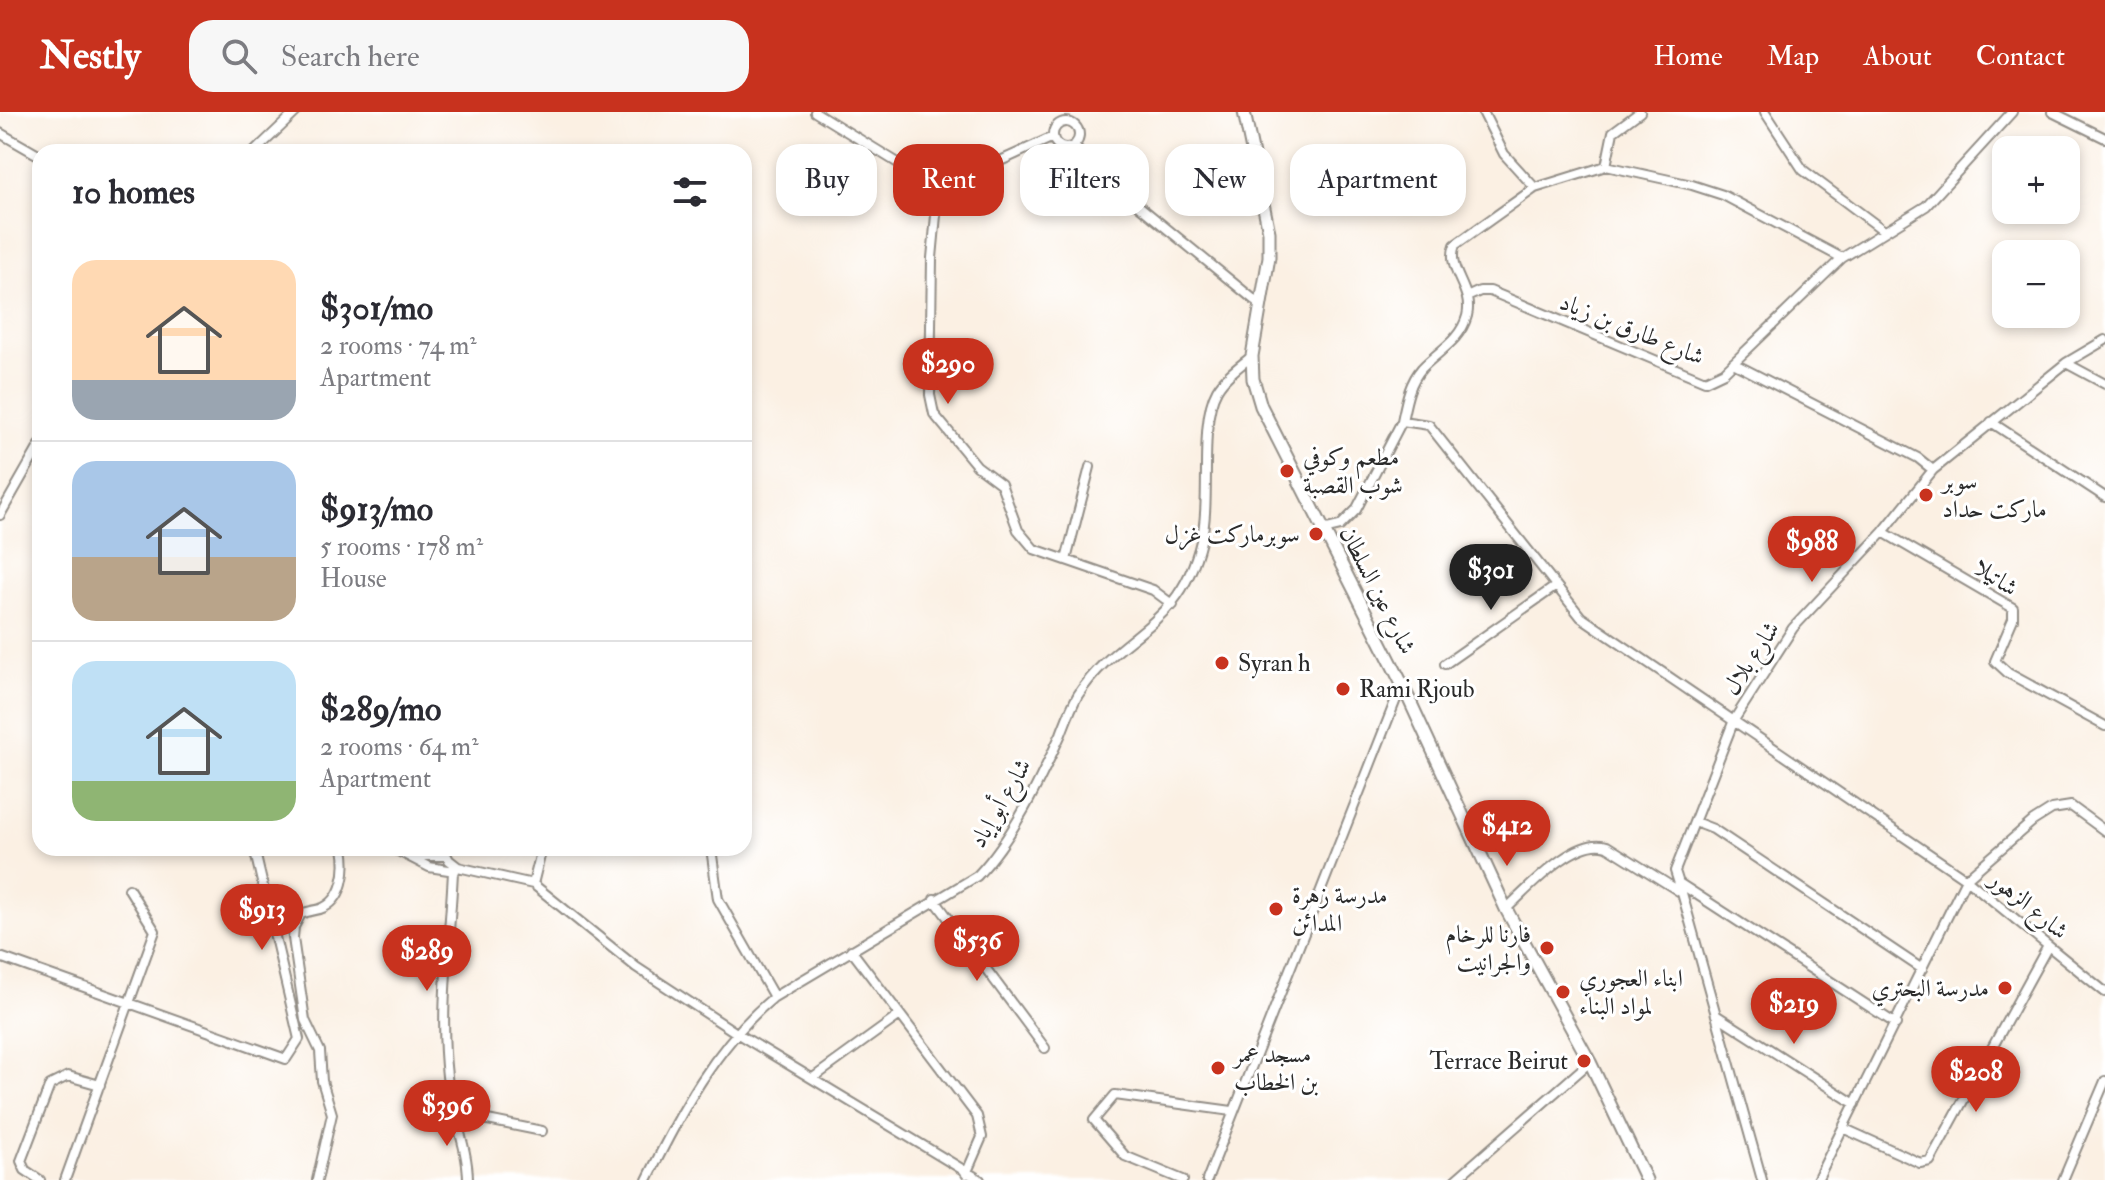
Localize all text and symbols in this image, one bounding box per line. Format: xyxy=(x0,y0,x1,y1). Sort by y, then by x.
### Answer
search box xyxy=(189,20,749,92)
text: Nestly xyxy=(40,32,141,80)
icon: search xyxy=(217,34,261,78)
text: Search here xyxy=(281,38,419,75)
text: Home xyxy=(1653,39,1723,74)
text: Map xyxy=(1767,39,1819,74)
text: About xyxy=(1863,39,1932,74)
text: Contact xyxy=(1976,39,2065,74)
map controls xyxy=(1992,136,2080,328)
button: + xyxy=(1992,136,2080,224)
chip: Buy xyxy=(776,144,877,216)
chip: Rent xyxy=(893,144,1004,216)
chip: Filters xyxy=(1020,144,1149,216)
chip: New xyxy=(1165,144,1274,216)
chip: Apartment xyxy=(1290,144,1466,216)
icon: filters xyxy=(668,170,712,214)
text: 10 homes xyxy=(72,171,195,214)
button: − xyxy=(1992,240,2080,328)
street label: شارع طارق بن زياد xyxy=(1553,286,1709,376)
text: $301/mo xyxy=(320,287,433,330)
icon: home xyxy=(136,292,232,388)
text: 2 rooms · 74 m² xyxy=(320,330,477,362)
pin: $290 xyxy=(901,338,995,406)
text: $290 xyxy=(921,348,975,380)
text: Apartment xyxy=(320,362,431,394)
place label: مطعم وكوفي شوب القصبة xyxy=(1303,442,1403,501)
marker: مطعم وكوفي شوب القصبة xyxy=(1278,462,1296,480)
place label: سوبر ماركت حداد xyxy=(1939,466,2047,525)
marker: سوبر ماركت حداد xyxy=(1917,486,1935,504)
text: $913/mo xyxy=(320,488,433,531)
icon: home xyxy=(136,493,232,589)
pin: $988 xyxy=(1765,516,1859,584)
place label: سوبرماركت غزل xyxy=(1164,519,1300,551)
street label: شارع عين السلطان xyxy=(1328,521,1423,661)
marker: سوبرماركت غزل xyxy=(1307,525,1325,543)
text: $988 xyxy=(1786,526,1838,558)
text: 5 rooms · 178 m² xyxy=(320,531,483,563)
pin: $301 xyxy=(1444,544,1538,612)
street label: شاتيلا xyxy=(1967,551,2024,604)
text: $301 xyxy=(1467,554,1515,586)
text: House xyxy=(320,563,387,595)
street label: شارع بلال xyxy=(1716,615,1790,703)
place label: Syran h xyxy=(1238,648,1311,679)
marker: Syran h xyxy=(1213,654,1231,672)
place label: Rami Rjoub xyxy=(1359,674,1475,705)
marker: Rami Rjoub xyxy=(1334,680,1352,698)
text: $289/mo xyxy=(320,688,441,731)
icon: home xyxy=(136,693,232,789)
text: 2 rooms · 64 m² xyxy=(320,731,479,763)
street label: شارع أبو إياد xyxy=(961,752,1042,856)
text: Apartment xyxy=(320,763,431,795)
pin: $412 xyxy=(1460,800,1554,868)
text: $412 xyxy=(1481,810,1533,842)
street label: شارع الزهور xyxy=(1979,863,2075,950)
place label: مدرسة زهرة المدائن xyxy=(1292,880,1388,939)
pin: $913 xyxy=(215,884,309,952)
text: $913 xyxy=(238,894,286,926)
marker: مدرسة زهرة المدائن xyxy=(1267,900,1285,918)
pin: $536 xyxy=(930,915,1024,983)
place label: فارنا للرخام والجرانيت xyxy=(1446,919,1531,978)
pin: $289 xyxy=(380,925,474,993)
text: $536 xyxy=(952,925,1002,957)
text: $289 xyxy=(400,935,454,967)
marker: فارنا للرخام والجرانيت xyxy=(1538,939,1556,957)
place label: ابناء العجوري لمواد البناء xyxy=(1579,963,1683,1022)
place label: مدرسة البحتري xyxy=(1871,973,1989,1007)
pin: $219 xyxy=(1747,978,1841,1046)
marker: مدرسة البحتري xyxy=(1996,979,2014,997)
marker: ابناء العجوري لمواد البناء xyxy=(1554,983,1572,1001)
text: $219 xyxy=(1769,988,1819,1020)
place label: مسجد عمر بن الخطاب xyxy=(1231,1039,1319,1098)
place label: Terrace Beirut xyxy=(1429,1046,1568,1077)
pin: $208 xyxy=(1929,1046,2023,1114)
marker: Terrace Beirut xyxy=(1575,1052,1593,1070)
text: $208 xyxy=(1949,1056,2003,1088)
marker: مسجد عمر بن الخطاب xyxy=(1209,1059,1227,1077)
pin: $396 xyxy=(400,1080,494,1148)
text: $396 xyxy=(421,1090,473,1122)

